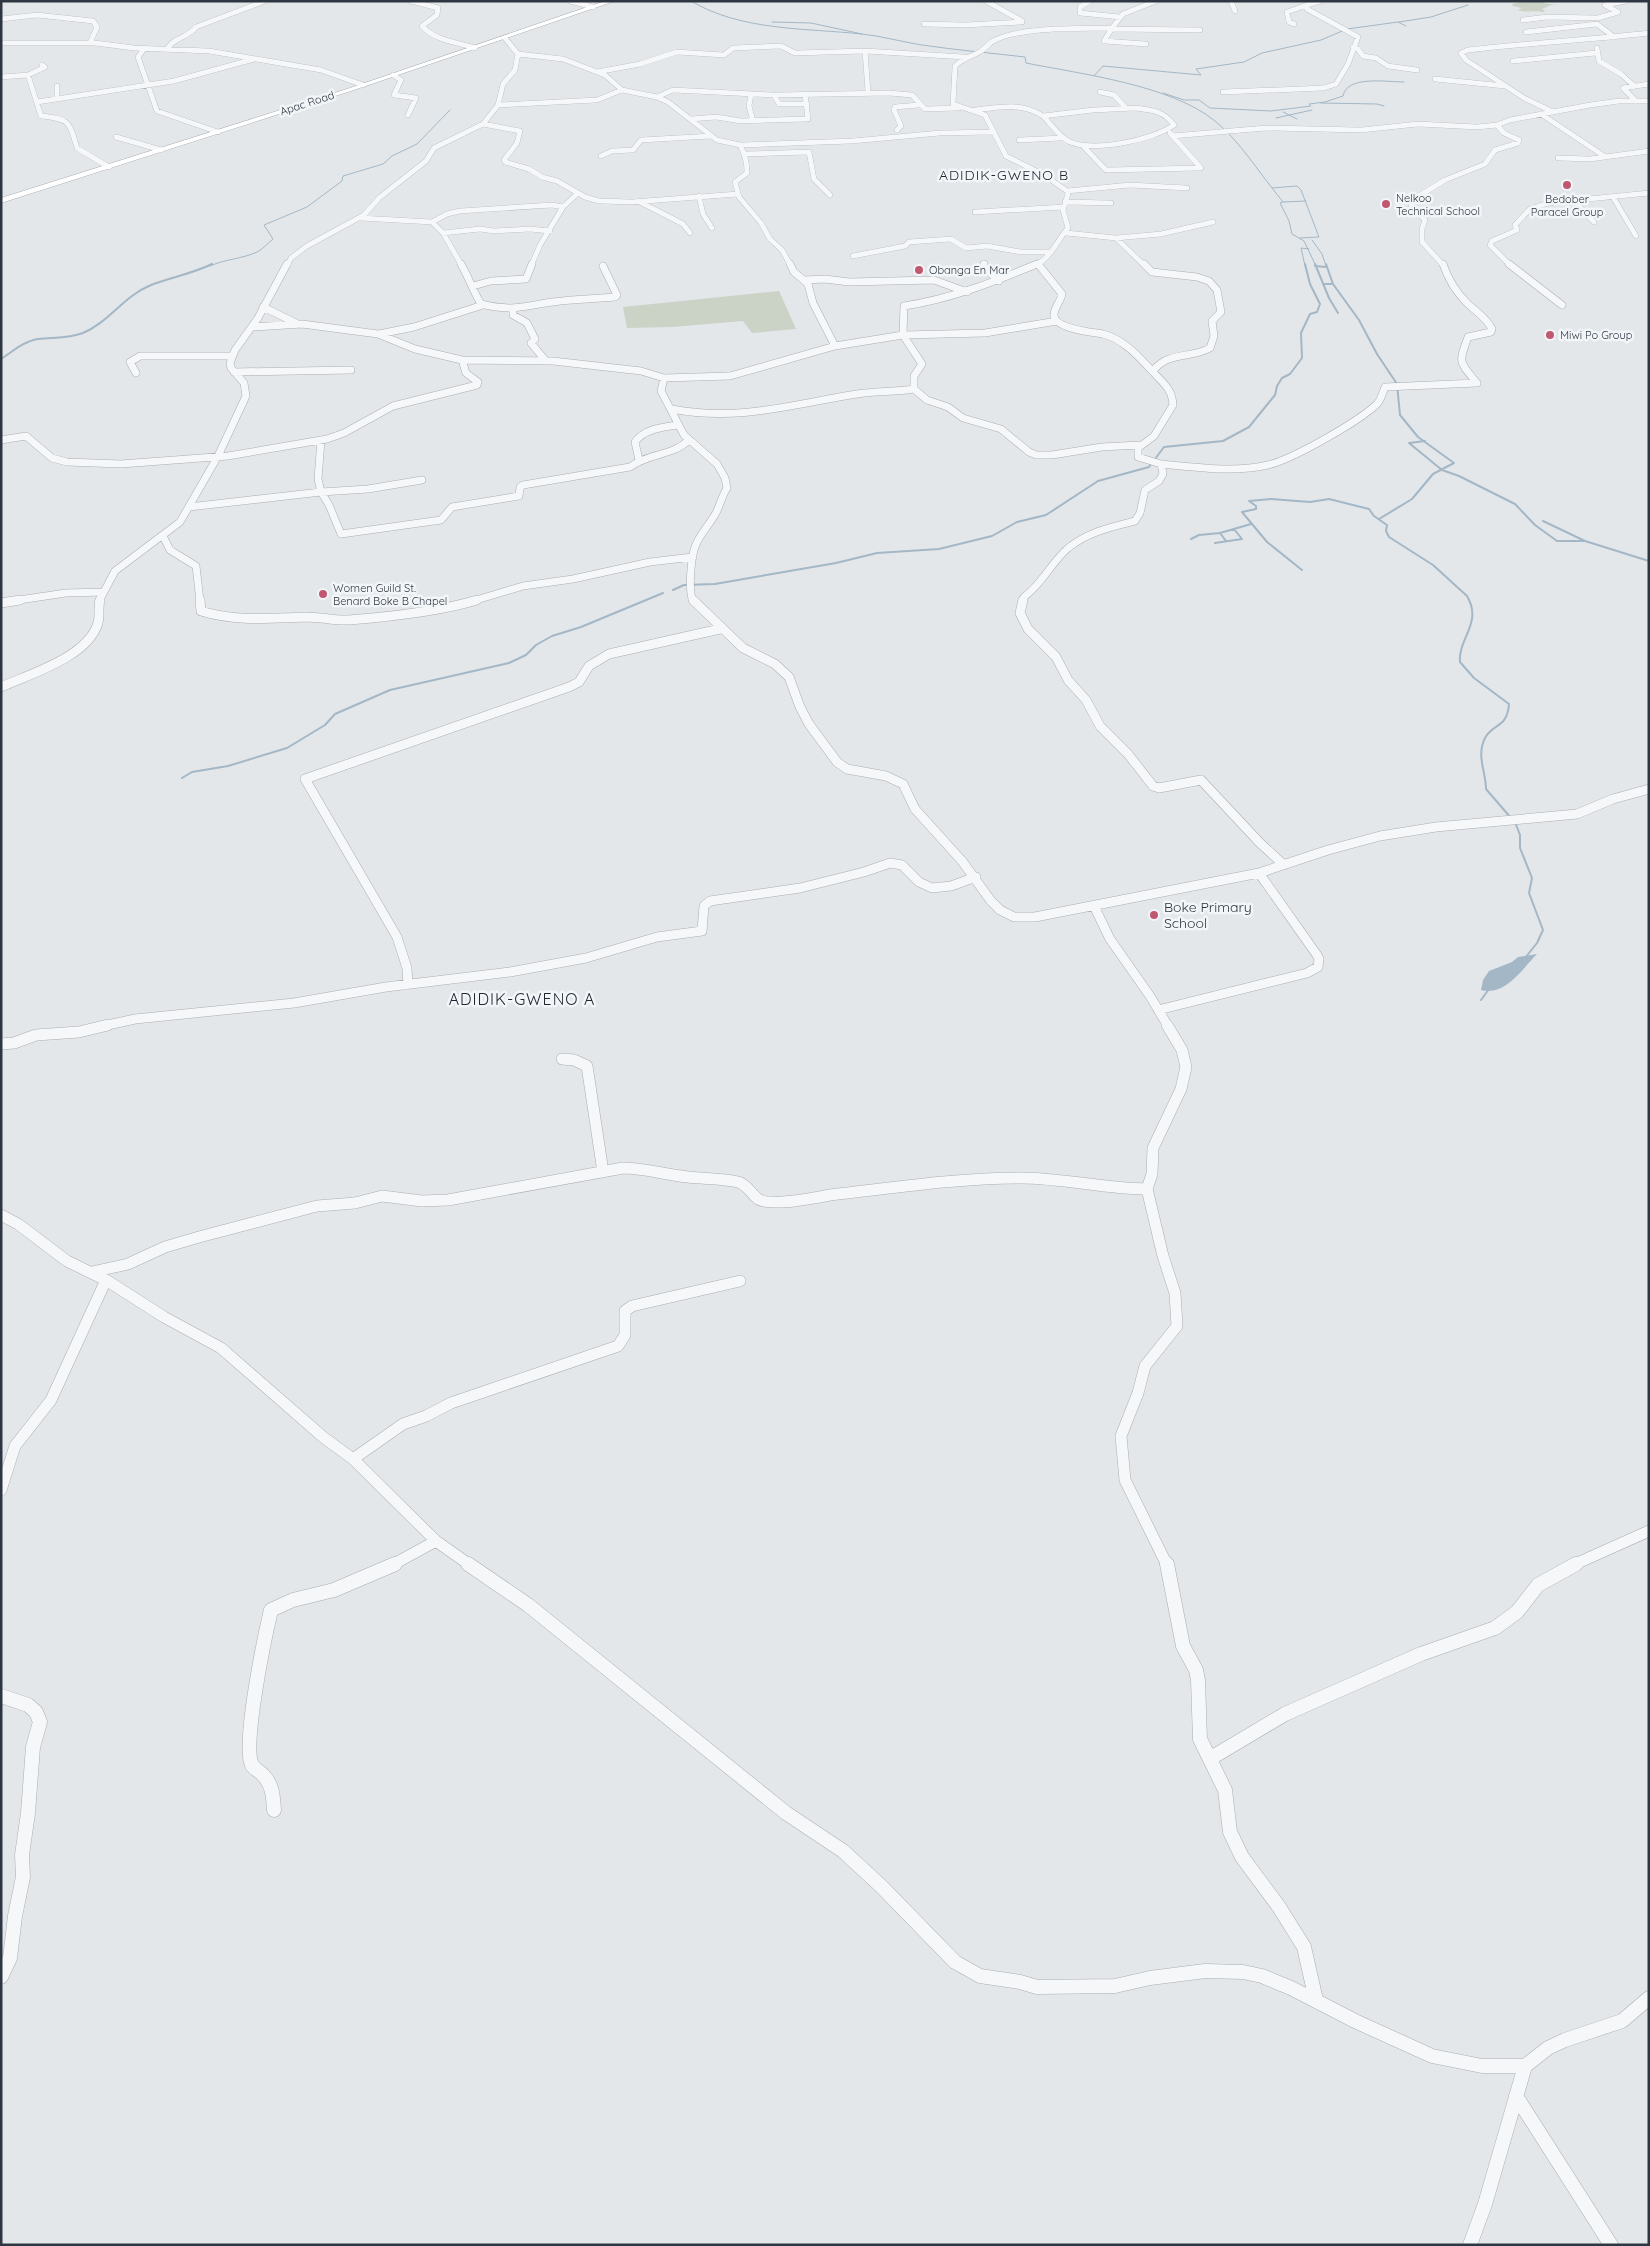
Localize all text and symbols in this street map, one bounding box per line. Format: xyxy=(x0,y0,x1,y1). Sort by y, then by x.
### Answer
street label: Apac Road xyxy=(278,88,336,118)
district label: ADIDIK-GWENO B xyxy=(939,166,1069,184)
marker: Bedober Paracel Group xyxy=(1561,179,1573,191)
place label: Nelkoo Technical School xyxy=(1396,191,1480,218)
place label: Bedober Paracel Group xyxy=(1531,192,1604,219)
marker: Nelkoo Technical School xyxy=(1380,198,1392,210)
place label: Obanga En Mar xyxy=(929,263,1010,277)
marker: Obanga En Mar xyxy=(913,264,925,276)
place label: Miwi Po Group xyxy=(1560,328,1633,342)
marker: Miwi Po Group xyxy=(1544,329,1556,341)
place label: Women Guild St. Benard Boke B Chapel xyxy=(333,581,447,608)
marker: Women Guild St. Benard Boke B Chapel xyxy=(317,588,329,600)
place label: Boke Primary School xyxy=(1164,898,1252,932)
marker: Boke Primary School xyxy=(1148,909,1160,921)
district label: ADIDIK-GWENO A xyxy=(449,989,595,1009)

